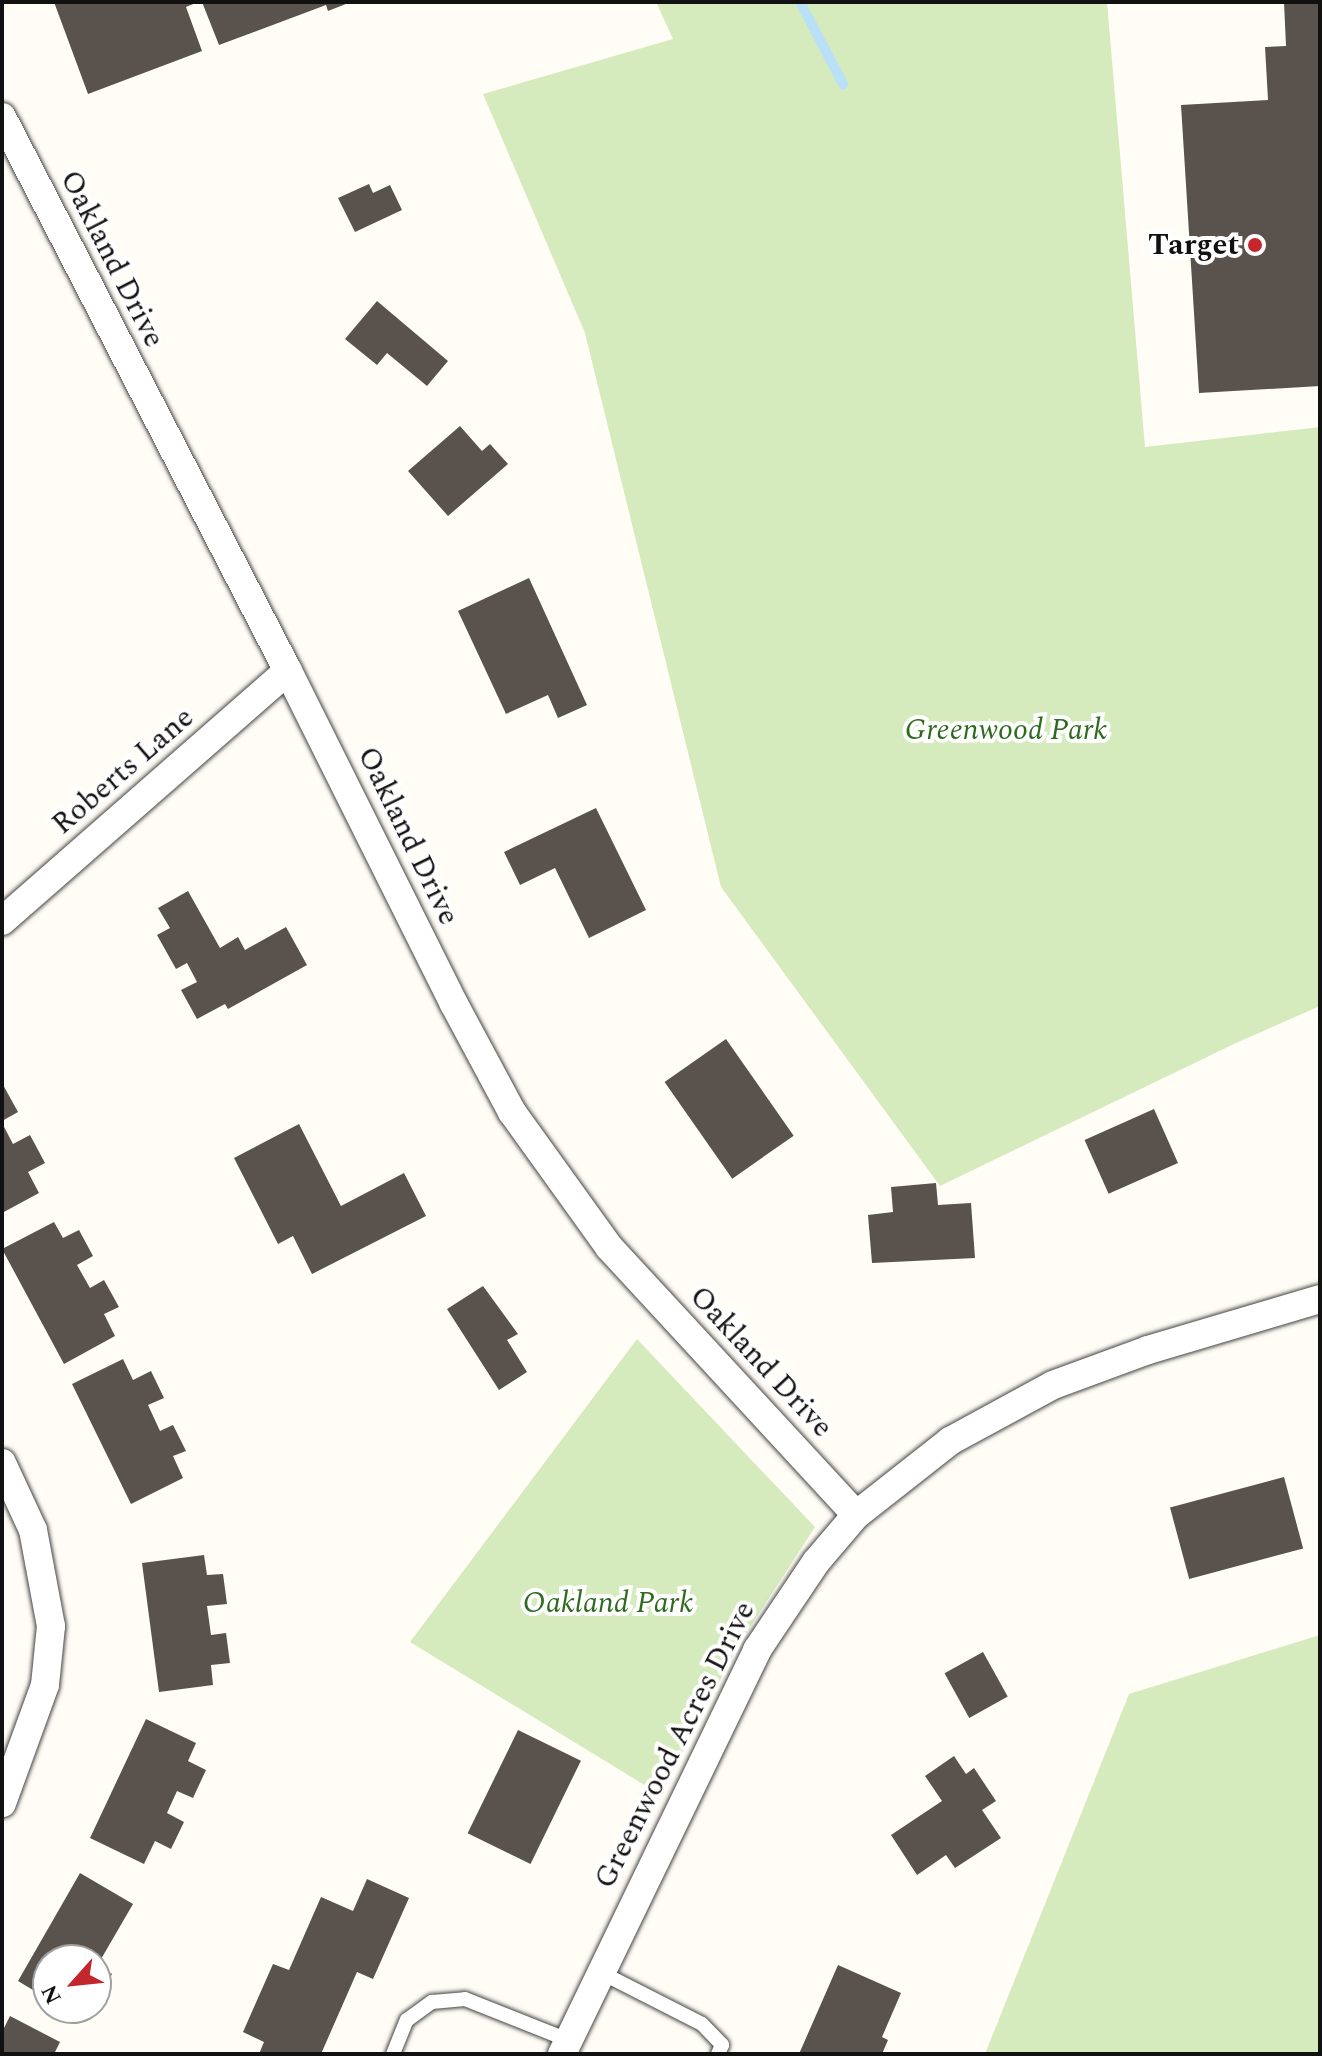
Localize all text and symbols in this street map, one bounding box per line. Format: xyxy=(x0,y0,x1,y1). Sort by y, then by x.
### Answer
street label: Oakland Drive xyxy=(52,164,172,354)
place label: Target xyxy=(1148,227,1239,263)
marker: Target xyxy=(1246,236,1264,254)
street label: Roberts Lane xyxy=(45,700,201,842)
park label: Greenwood Park xyxy=(905,712,1107,748)
street label: Oakland Drive xyxy=(349,741,467,931)
street label: Oakland Drive xyxy=(682,1279,840,1445)
park label: Oakland Park xyxy=(523,1585,693,1621)
street label: Greenwood Acres Drive xyxy=(587,1595,763,1895)
north arrow xyxy=(32,1944,112,2024)
text: N xyxy=(33,1979,71,2010)

